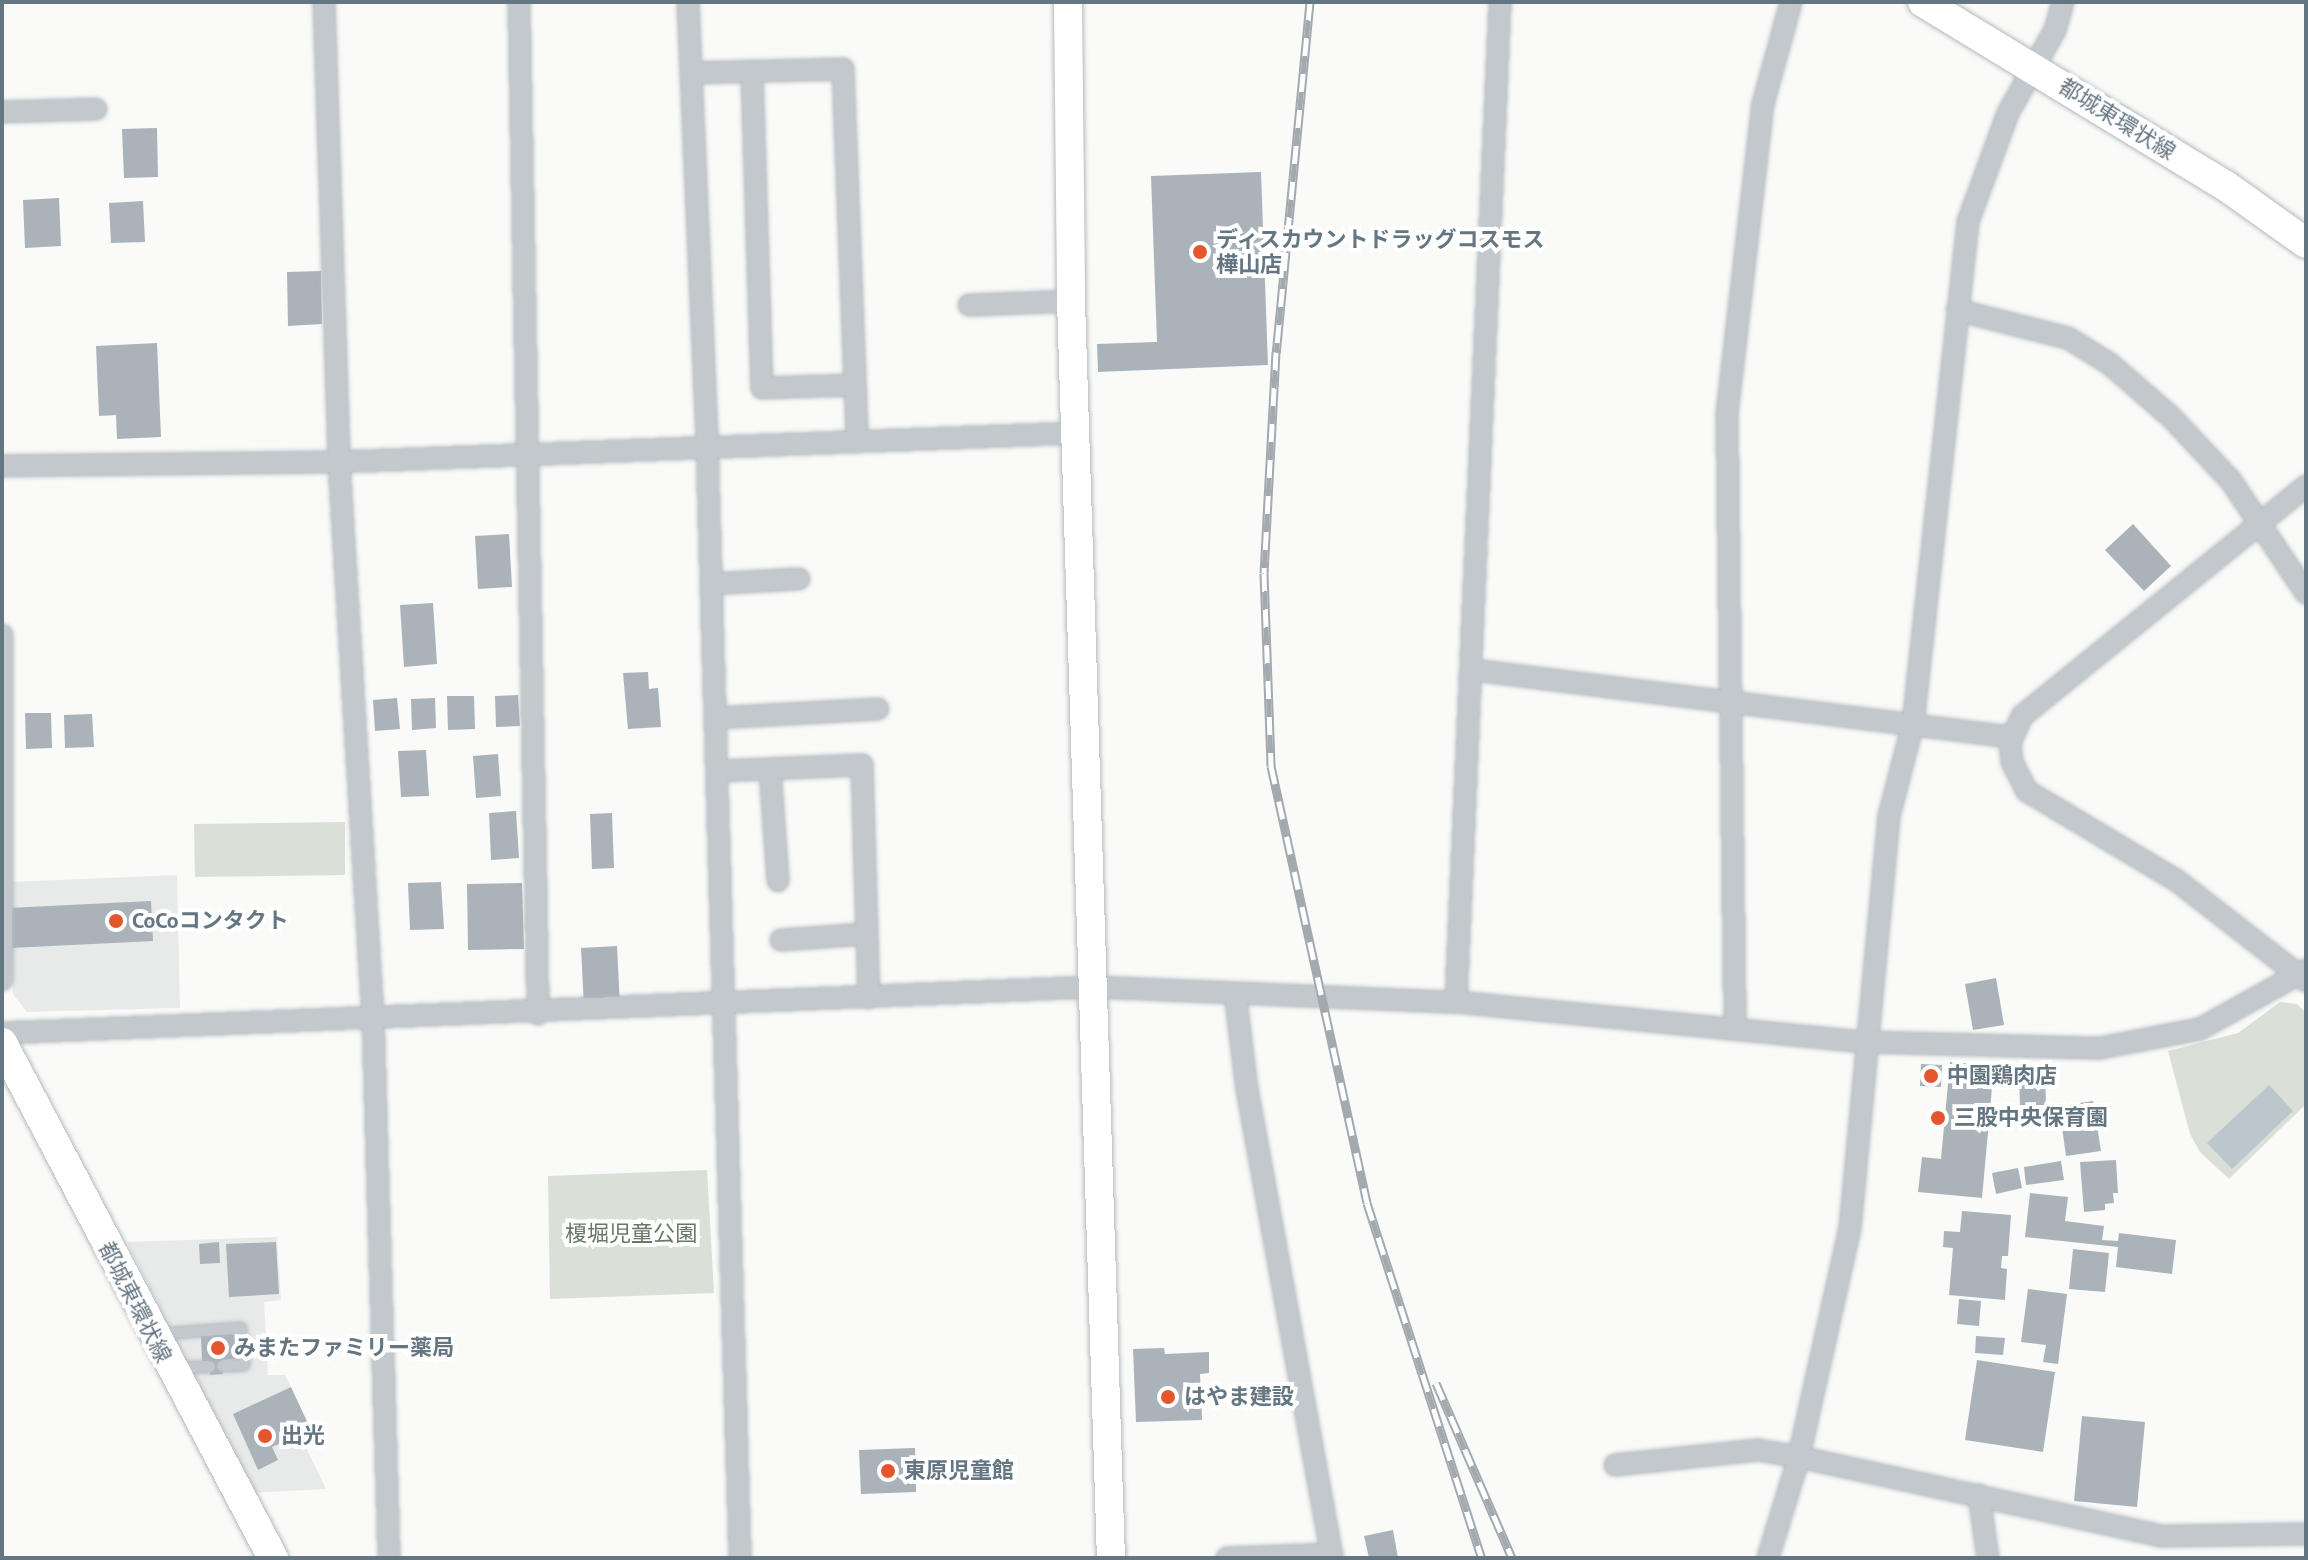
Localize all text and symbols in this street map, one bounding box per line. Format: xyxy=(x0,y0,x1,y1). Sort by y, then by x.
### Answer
street label: 都城東環状線 xyxy=(2054,73,2180,165)
place label: ディスカウントドラッグコスモス 樺山店 xyxy=(1216,226,1546,278)
marker: ディスカウントドラッグコスモス 樺山店 xyxy=(1191,243,1209,261)
place label: CoCoコンタクト xyxy=(132,908,289,934)
marker: CoCoコンタクト xyxy=(107,912,125,930)
place label: 中園鶏肉店 xyxy=(1947,1063,2057,1089)
marker: 中園鶏肉店 xyxy=(1922,1067,1940,1085)
place label: 三股中央保育園 xyxy=(1954,1105,2108,1131)
marker: 三股中央保育園 xyxy=(1929,1109,1947,1127)
park label: 榎堀児童公園 xyxy=(565,1221,697,1247)
street label: 都城東環状線 xyxy=(93,1237,177,1367)
place label: みまたファミリー薬局 xyxy=(234,1335,454,1361)
marker: みまたファミリー薬局 xyxy=(209,1339,227,1357)
place label: はやま建設 xyxy=(1184,1384,1294,1410)
marker: はやま建設 xyxy=(1159,1388,1177,1406)
place label: 出光 xyxy=(281,1423,325,1449)
marker: 出光 xyxy=(256,1427,274,1445)
place label: 東原児童館 xyxy=(904,1458,1014,1484)
marker: 東原児童館 xyxy=(879,1462,897,1480)

